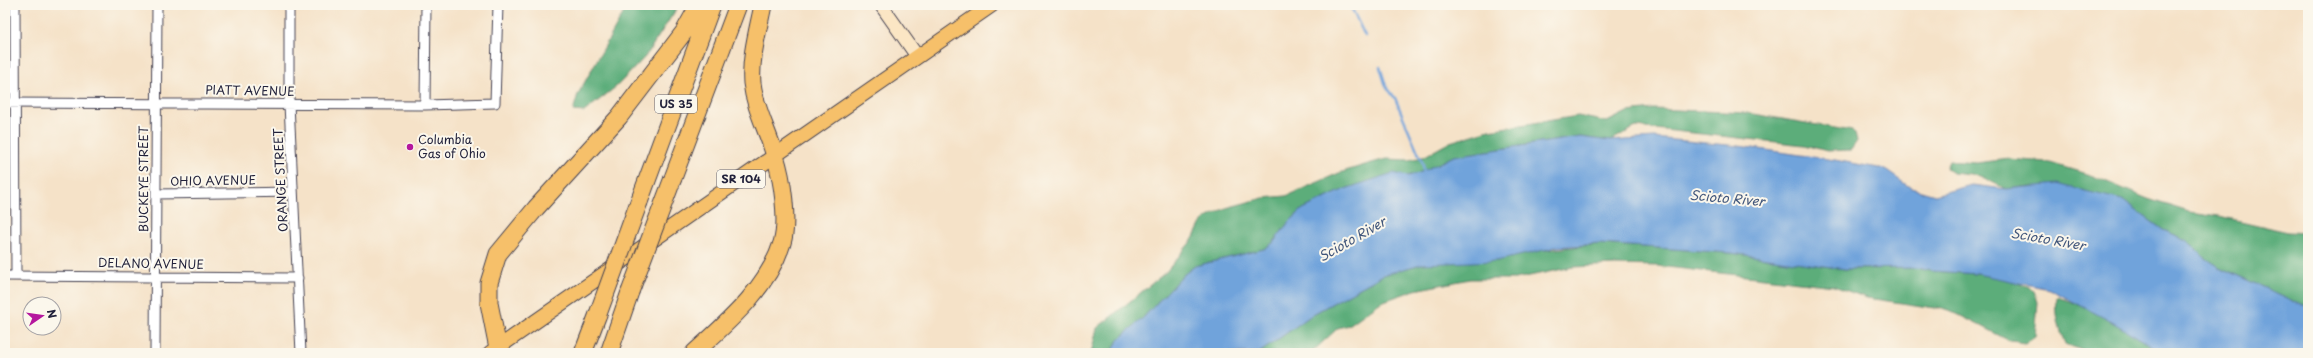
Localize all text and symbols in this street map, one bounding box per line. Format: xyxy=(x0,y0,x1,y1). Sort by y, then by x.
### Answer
street label: PIATT AVENUE xyxy=(205,80,295,100)
road number: US 35 xyxy=(655,95,697,113)
street label: BUCKEYE STREET xyxy=(134,125,152,232)
street label: ORANGE STREET xyxy=(268,127,292,232)
place label: Columbia Gas of Ohio xyxy=(418,130,486,162)
marker: Columbia Gas of Ohio xyxy=(405,142,415,152)
street label: OHIO AVENUE xyxy=(170,170,256,190)
road number: SR 104 xyxy=(717,170,765,188)
water label: Scioto River xyxy=(1689,185,1767,210)
water label: Scioto River xyxy=(1315,211,1391,266)
water label: Scioto River xyxy=(2010,223,2089,255)
street label: DELANO AVENUE xyxy=(98,253,204,273)
north arrow xyxy=(22,296,62,336)
text: N xyxy=(43,307,62,320)

